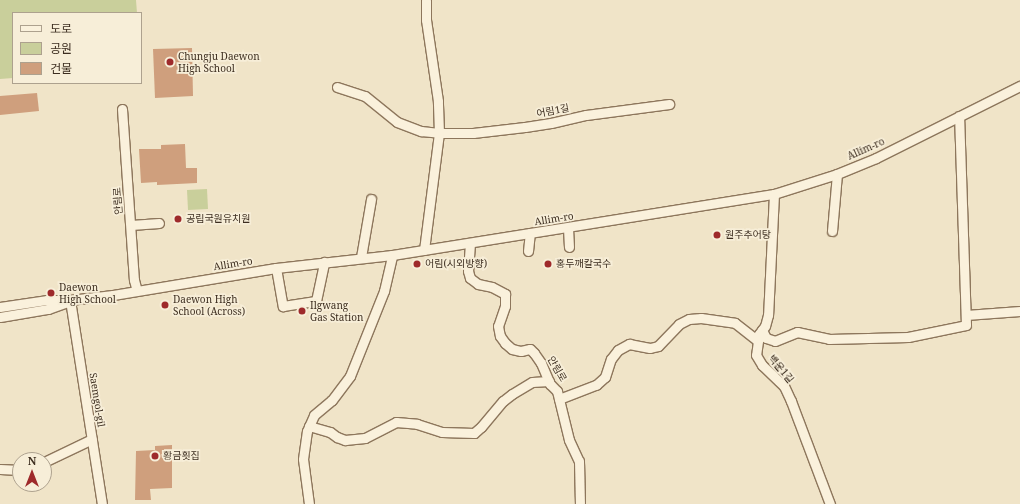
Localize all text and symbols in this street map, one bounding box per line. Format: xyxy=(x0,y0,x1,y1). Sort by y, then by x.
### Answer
legend xyxy=(12,12,142,84)
text: 도로 xyxy=(50,20,72,37)
text: 공원 xyxy=(50,40,72,57)
place label: Chungju Daewon High School xyxy=(178,50,260,74)
marker: Chungju Daewon High School xyxy=(165,57,175,67)
text: 건물 xyxy=(50,60,72,77)
street label: 어림1길 xyxy=(536,102,570,120)
street label: Allim-ro xyxy=(846,135,886,163)
street label: 안림로 xyxy=(111,187,125,215)
street label: Allim-ro xyxy=(534,210,574,228)
place label: 공립국원유치원 xyxy=(186,213,250,225)
marker: 공립국원유치원 xyxy=(173,214,183,224)
place label: 원주추어탕 xyxy=(725,229,771,241)
marker: 원주추어탕 xyxy=(712,230,722,240)
street label: Allim-ro xyxy=(213,255,253,273)
place label: 어림(시외방향) xyxy=(425,258,487,270)
place label: 홍두깨칼국수 xyxy=(556,258,611,270)
marker: 어림(시외방향) xyxy=(412,259,422,269)
marker: 홍두깨칼국수 xyxy=(543,259,553,269)
place label: Daewon High School xyxy=(59,281,116,304)
marker: Daewon High School xyxy=(46,288,56,298)
place label: Daewon High School (Across) xyxy=(173,293,245,316)
place label: Ilgwang Gas Station xyxy=(310,299,363,322)
marker: Daewon High School (Across) xyxy=(160,300,170,310)
marker: Ilgwang Gas Station xyxy=(297,306,307,316)
street label: 백운1길 xyxy=(766,352,796,386)
street label: 안림로 xyxy=(545,354,569,384)
street label: Saemgol-gil xyxy=(87,372,107,428)
place label: 황금횟집 xyxy=(163,450,200,462)
marker: 황금횟집 xyxy=(150,451,160,461)
north arrow xyxy=(12,452,52,492)
text: N xyxy=(28,453,36,468)

